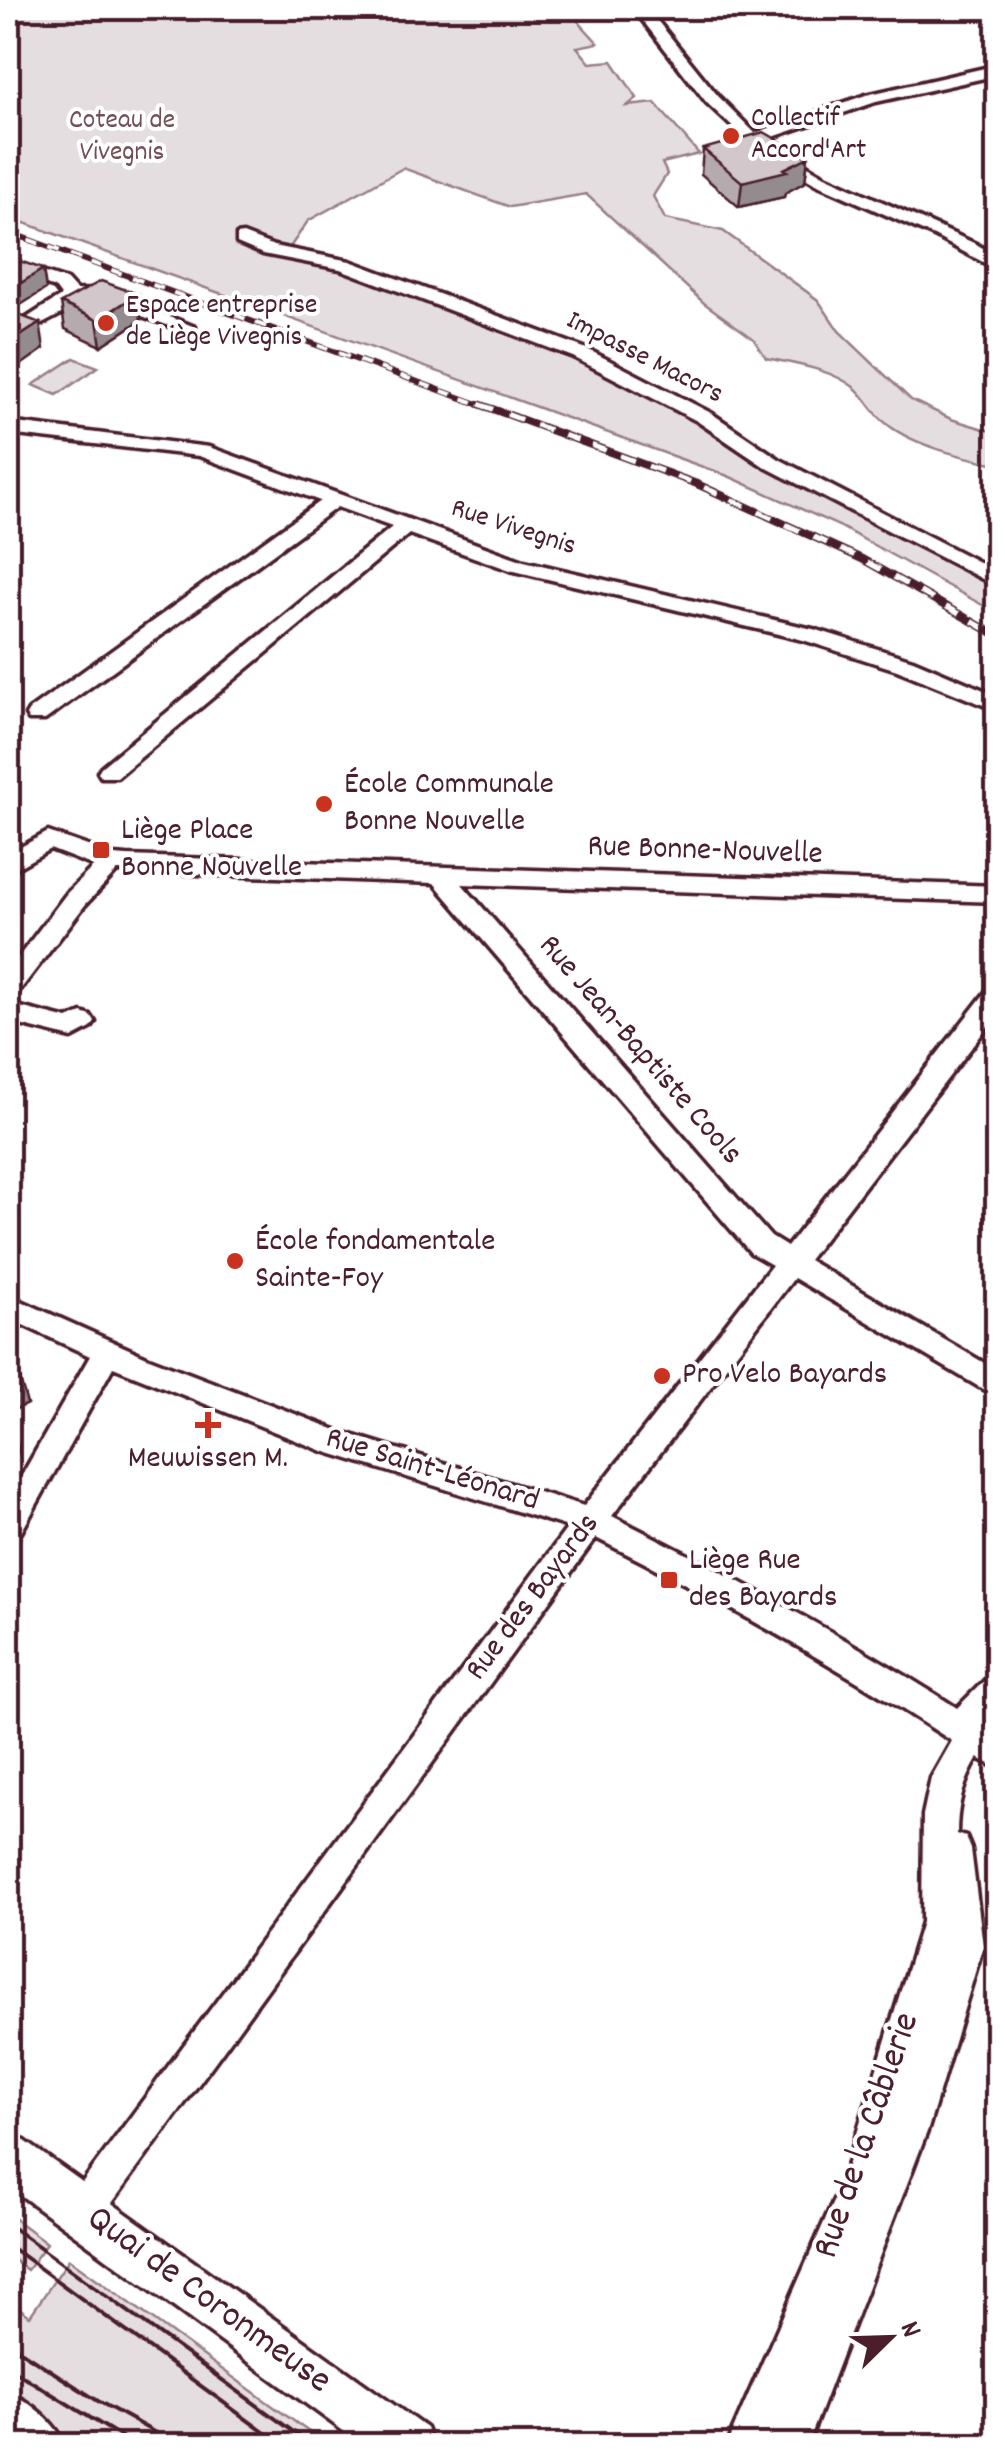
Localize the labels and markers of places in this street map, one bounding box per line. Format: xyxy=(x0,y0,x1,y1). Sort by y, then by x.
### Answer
place label: Collectif Accord'Art xyxy=(751,100,866,172)
marker: Collectif Accord'Art xyxy=(720,125,742,147)
place label: Espace entreprise de Liège Vivegnis xyxy=(126,287,317,359)
marker: Espace entreprise de Liège Vivegnis xyxy=(95,312,117,334)
place label: École Communale Bonne Nouvelle xyxy=(344,763,554,846)
marker: École Communale Bonne Nouvelle xyxy=(313,793,335,815)
place label: Liège Place Bonne Nouvelle xyxy=(121,809,302,892)
marker: Liège Place Bonne Nouvelle xyxy=(90,839,112,861)
place label: École fondamentale Sainte-Foy xyxy=(255,1220,495,1303)
marker: École fondamentale Sainte-Foy xyxy=(224,1250,246,1272)
place label: Pro Velo Bayards xyxy=(682,1353,887,1399)
marker: Pro Velo Bayards xyxy=(651,1365,673,1387)
marker: Meuwissen M. xyxy=(197,1414,219,1436)
place label: Meuwissen M. xyxy=(128,1437,288,1483)
place label: Liège Rue des Bayards xyxy=(689,1539,837,1622)
marker: Liège Rue des Bayards xyxy=(658,1569,680,1591)

